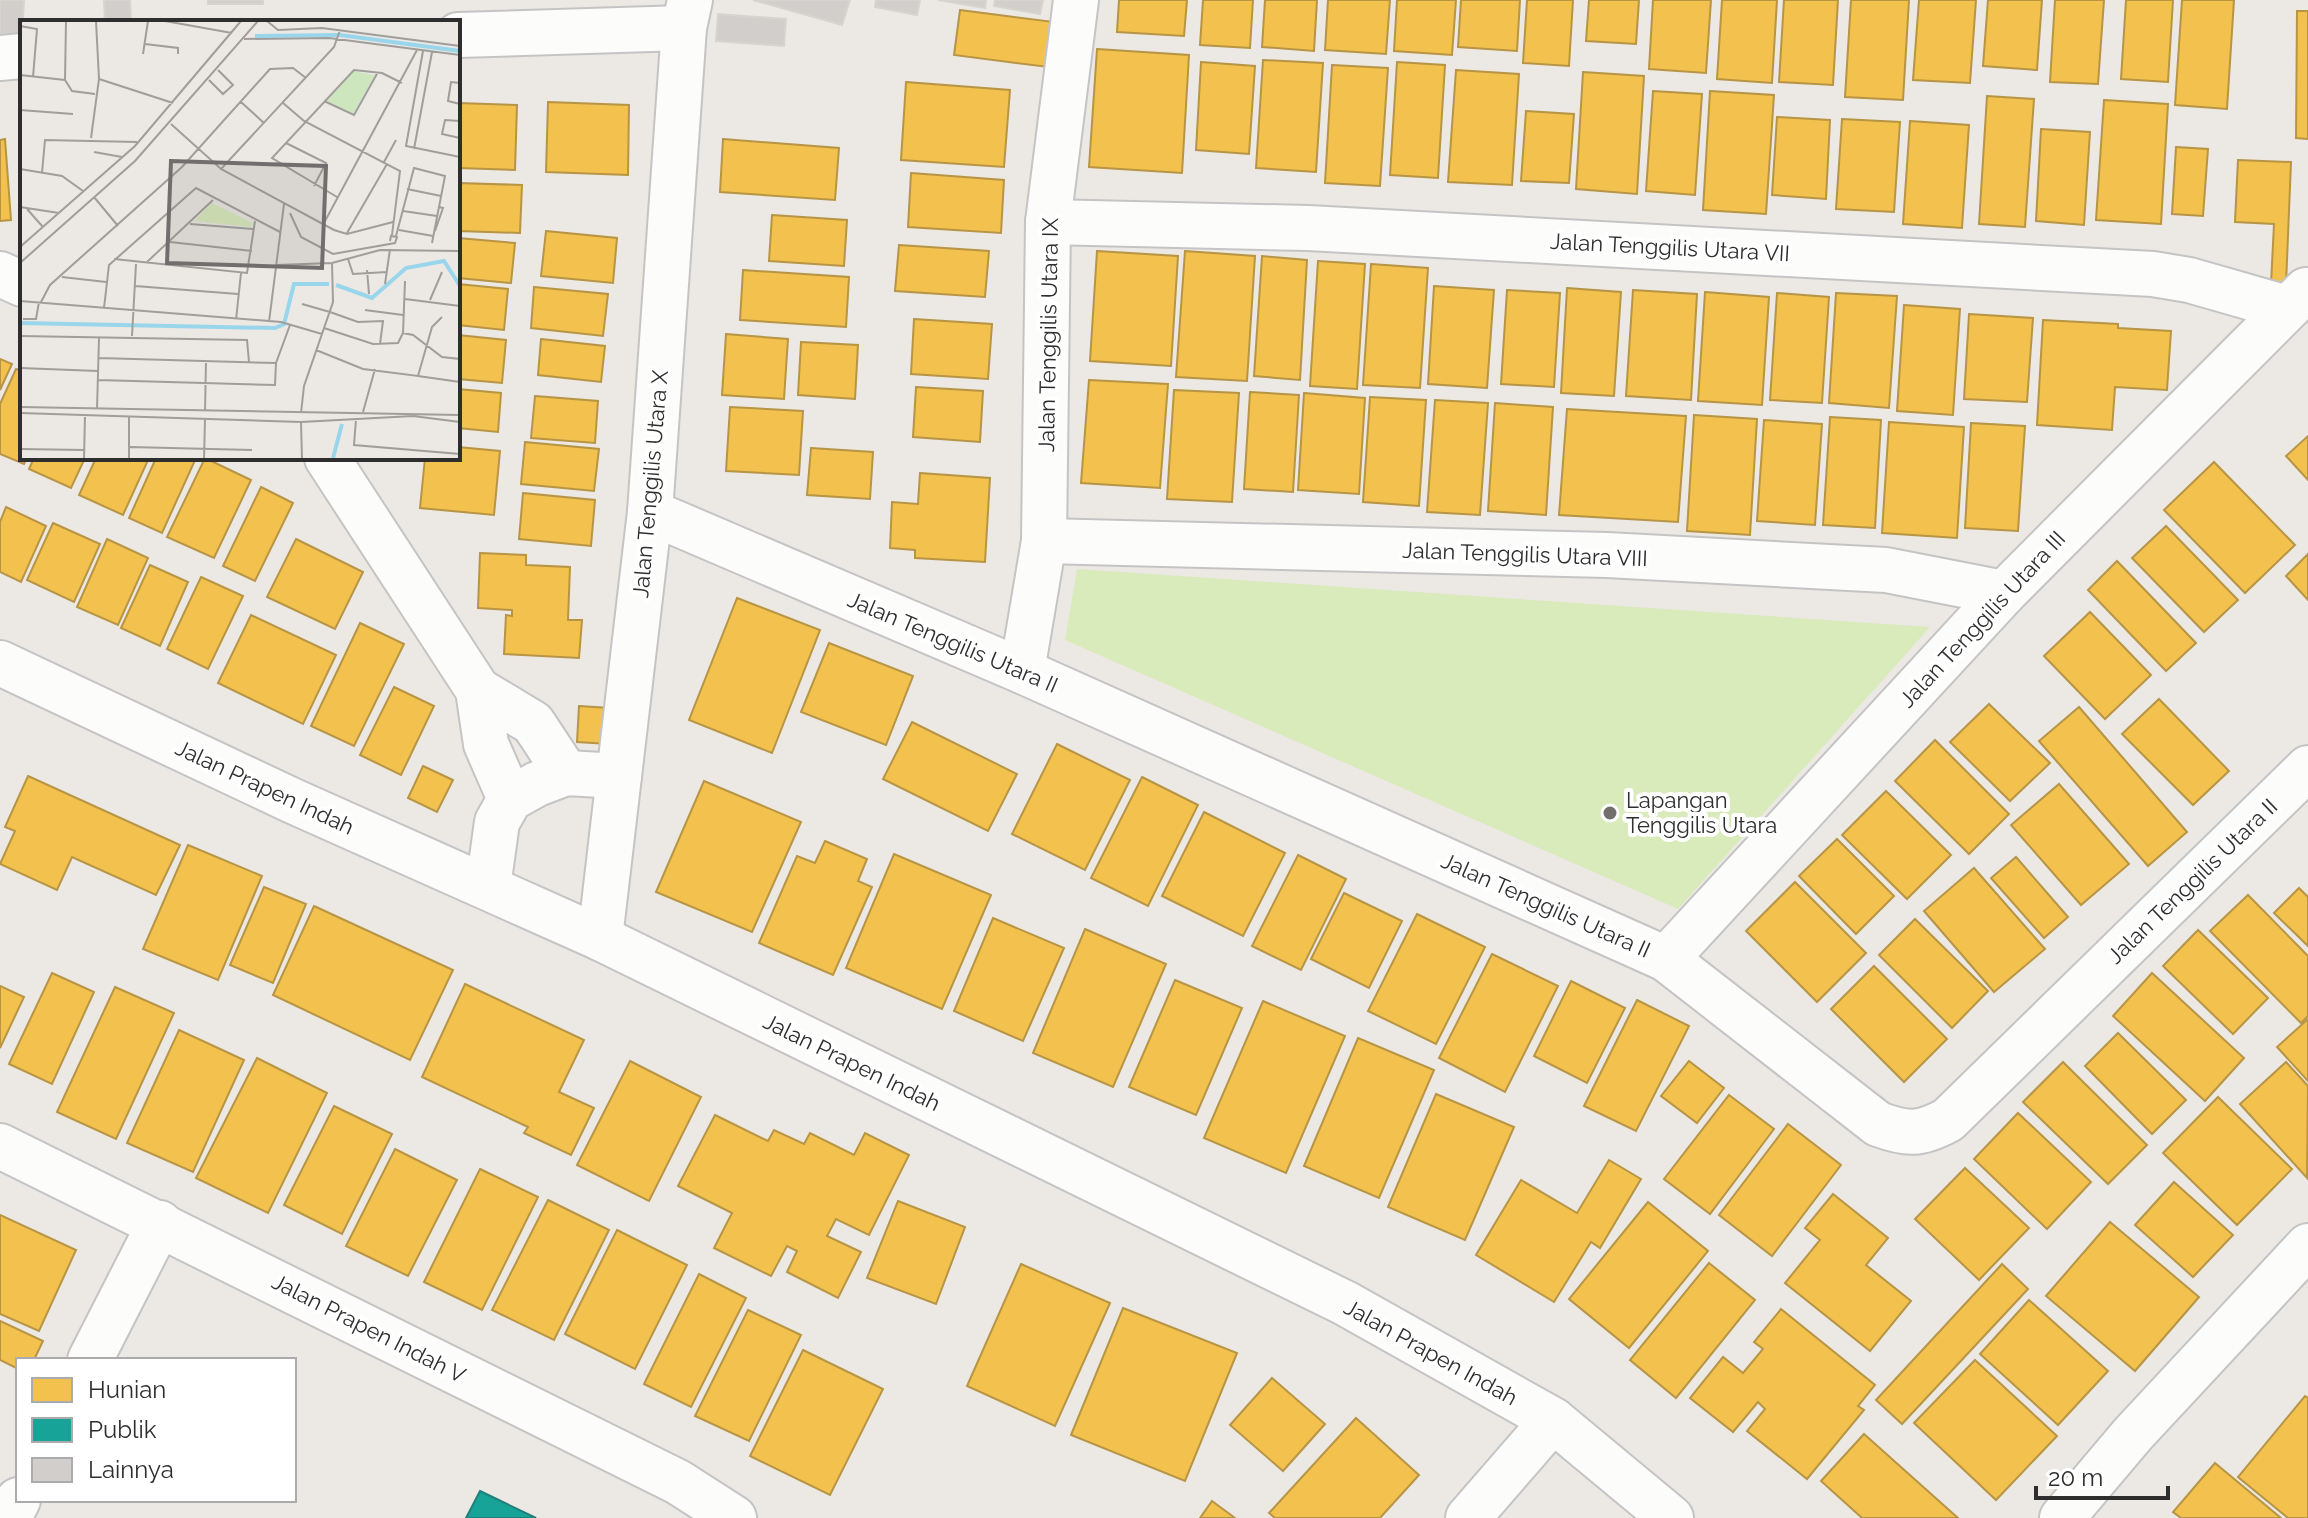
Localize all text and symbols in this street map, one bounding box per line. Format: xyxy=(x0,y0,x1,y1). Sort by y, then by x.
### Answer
inset map xyxy=(20,20,460,460)
street label: Jalan Tenggilis Utara IX xyxy=(1033,218,1063,452)
street label: Jalan Tenggilis Utara VII xyxy=(1549,228,1791,266)
street label: Jalan Tenggilis Utara X xyxy=(627,369,673,599)
street label: Jalan Tenggilis Utara III xyxy=(1894,526,2070,712)
street label: Jalan Tenggilis Utara VIII xyxy=(1402,537,1648,571)
street label: Jalan Tenggilis Utara II xyxy=(844,586,1062,698)
street label: Jalan Prapen Indah xyxy=(172,734,358,840)
place label: Lapangan Tenggilis Utara xyxy=(1626,787,1777,838)
street label: Jalan Tenggilis Utara II xyxy=(2102,793,2282,969)
marker: Lapangan Tenggilis Utara xyxy=(1601,804,1619,822)
street label: Jalan Tenggilis Utara II xyxy=(1438,847,1654,963)
street label: Jalan Prapen Indah xyxy=(759,1008,945,1116)
street label: Jalan Prapen Indah V xyxy=(268,1268,470,1388)
street label: Jalan Prapen Indah xyxy=(1340,1294,1522,1410)
legend xyxy=(16,1358,296,1502)
text: Hunian xyxy=(88,1375,166,1404)
text: Publik xyxy=(88,1415,157,1444)
scale bar xyxy=(2036,1450,2168,1500)
text: Lainnya xyxy=(88,1455,174,1484)
text: 20 m xyxy=(2048,1463,2103,1492)

